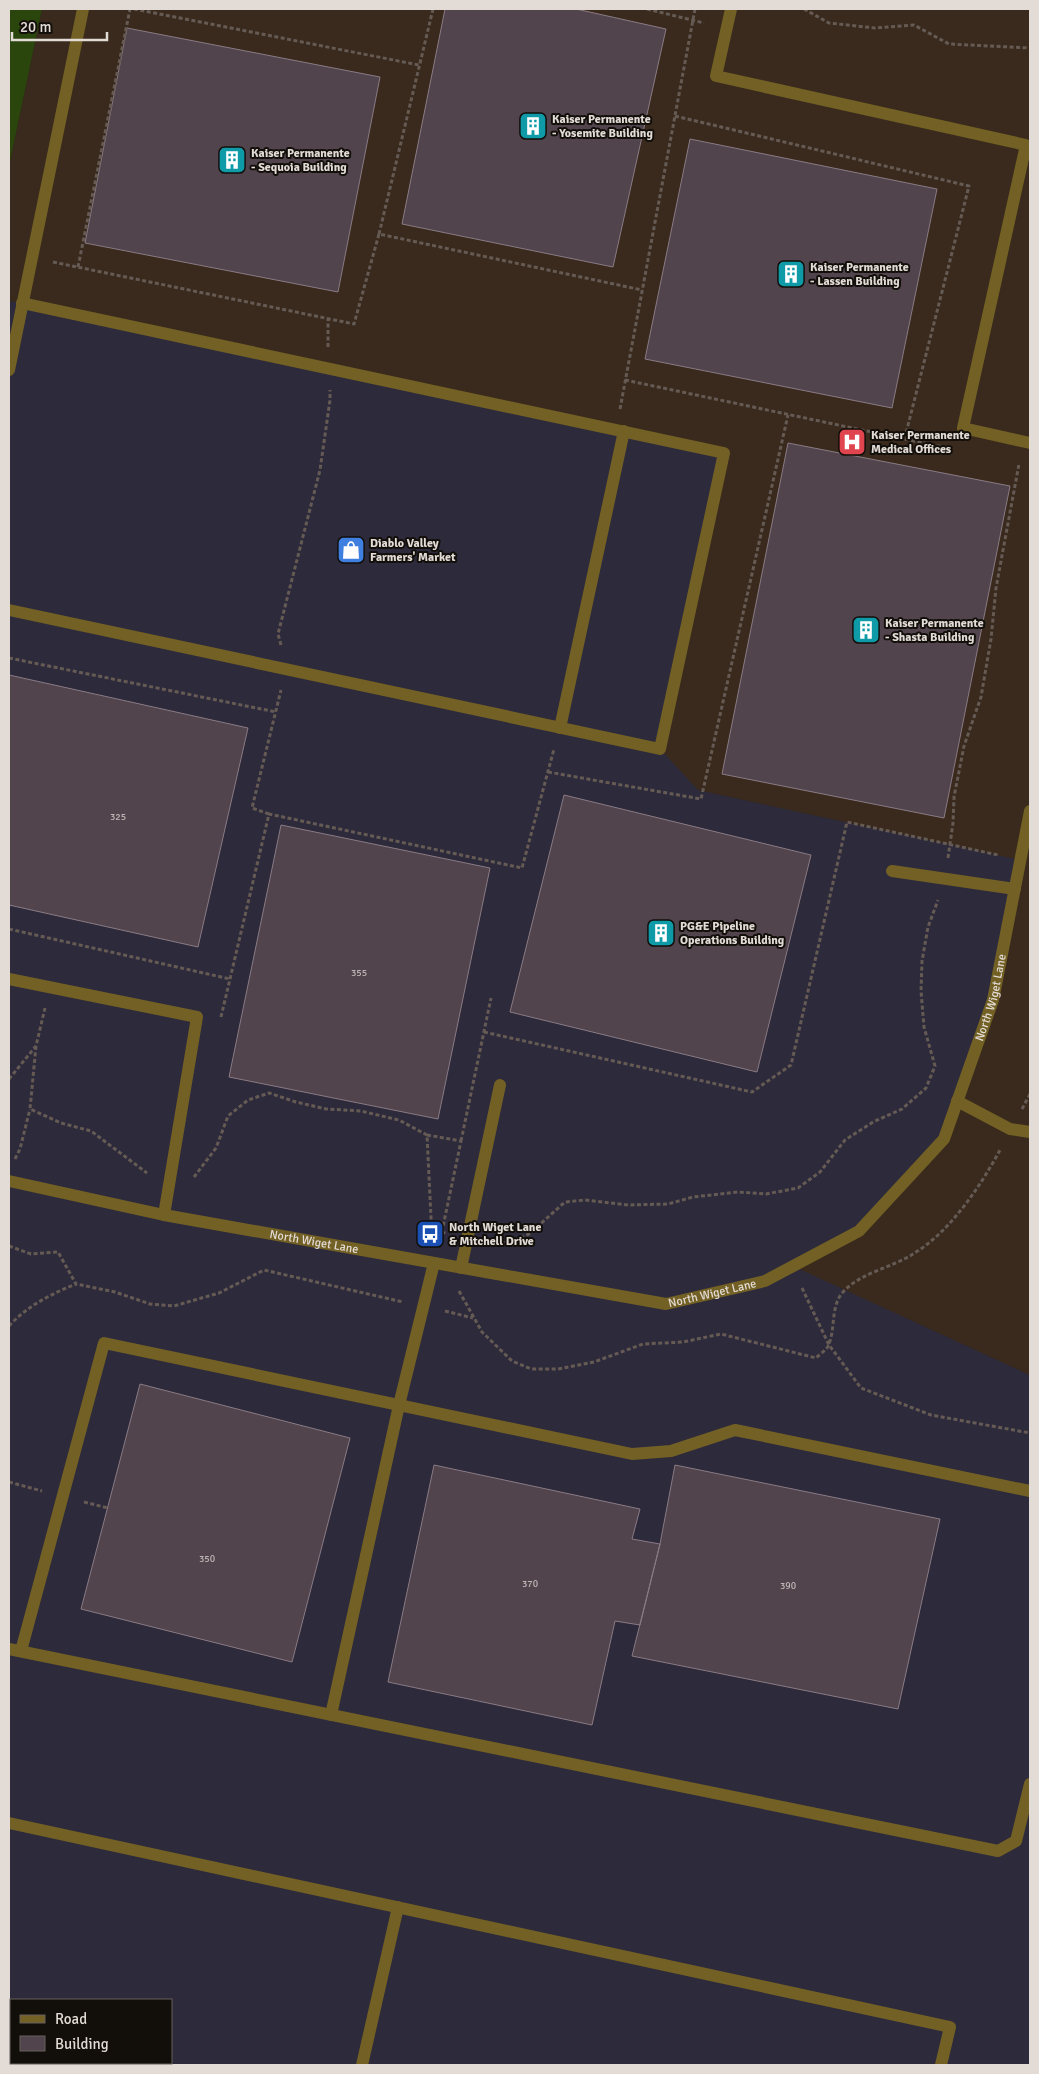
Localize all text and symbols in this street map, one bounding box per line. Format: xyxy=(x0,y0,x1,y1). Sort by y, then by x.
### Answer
scale bar xyxy=(12,10,108,42)
text: 20 m xyxy=(20,18,51,36)
building icon: Kaiser Permanente - Yosemite Building xyxy=(518,111,548,141)
place label: Kaiser Permanente - Yosemite Building xyxy=(552,112,653,141)
building icon: Kaiser Permanente - Sequoia Building xyxy=(217,145,247,175)
place label: Kaiser Permanente - Sequoia Building xyxy=(251,146,350,175)
building icon: Kaiser Permanente - Lassen Building xyxy=(776,259,806,289)
place label: Kaiser Permanente - Lassen Building xyxy=(810,260,909,289)
hospital icon: Kaiser Permanente Medical Offices xyxy=(837,427,867,457)
place label: Kaiser Permanente Medical Offices xyxy=(871,428,970,457)
shop icon: Diablo Valley Farmers' Market xyxy=(336,535,366,565)
place label: Diablo Valley Farmers' Market xyxy=(370,536,456,565)
building icon: Kaiser Permanente - Shasta Building xyxy=(851,615,881,645)
place label: Kaiser Permanente - Shasta Building xyxy=(885,616,984,645)
house number: 325 xyxy=(110,811,126,823)
building icon: PG&E Pipeline Operations Building xyxy=(646,918,676,948)
place label: PG&E Pipeline Operations Building xyxy=(680,919,785,948)
street label: North Wiget Lane xyxy=(972,953,1010,1043)
house number: 355 xyxy=(351,967,367,979)
bus stop icon: North Wiget Lane & Mitchell Drive xyxy=(415,1219,445,1249)
place label: North Wiget Lane & Mitchell Drive xyxy=(449,1220,541,1249)
street label: North Wiget Lane xyxy=(268,1227,359,1257)
street label: North Wiget Lane xyxy=(667,1276,758,1311)
house number: 350 xyxy=(199,1553,215,1565)
house number: 370 xyxy=(522,1578,538,1590)
house number: 390 xyxy=(780,1580,796,1592)
legend xyxy=(10,1999,172,2064)
text: Road xyxy=(55,2010,87,2028)
text: Building xyxy=(55,2035,109,2053)

